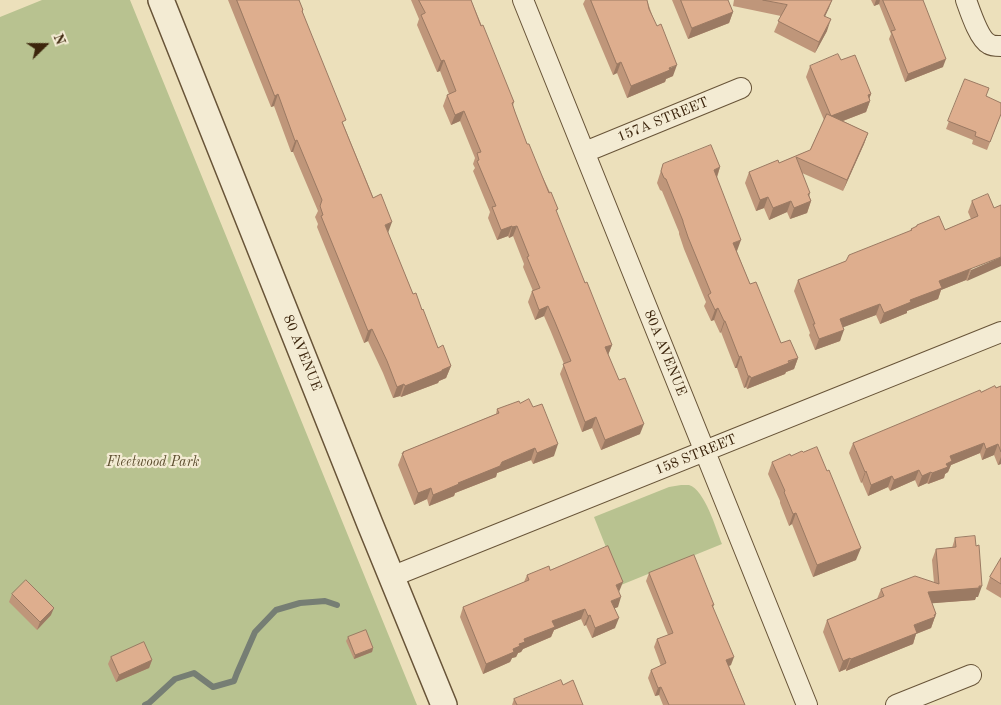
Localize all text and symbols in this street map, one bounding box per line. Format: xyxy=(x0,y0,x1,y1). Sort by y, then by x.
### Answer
north arrow xyxy=(20,20,70,70)
text: N xyxy=(50,32,67,47)
street label: 157A STREET xyxy=(615,94,711,146)
street label: 80A AVENUE xyxy=(640,308,690,398)
street label: 80 AVENUE xyxy=(279,313,325,393)
street label: 158 STREET xyxy=(653,431,739,479)
park label: Fleetwood Park xyxy=(107,454,199,470)

